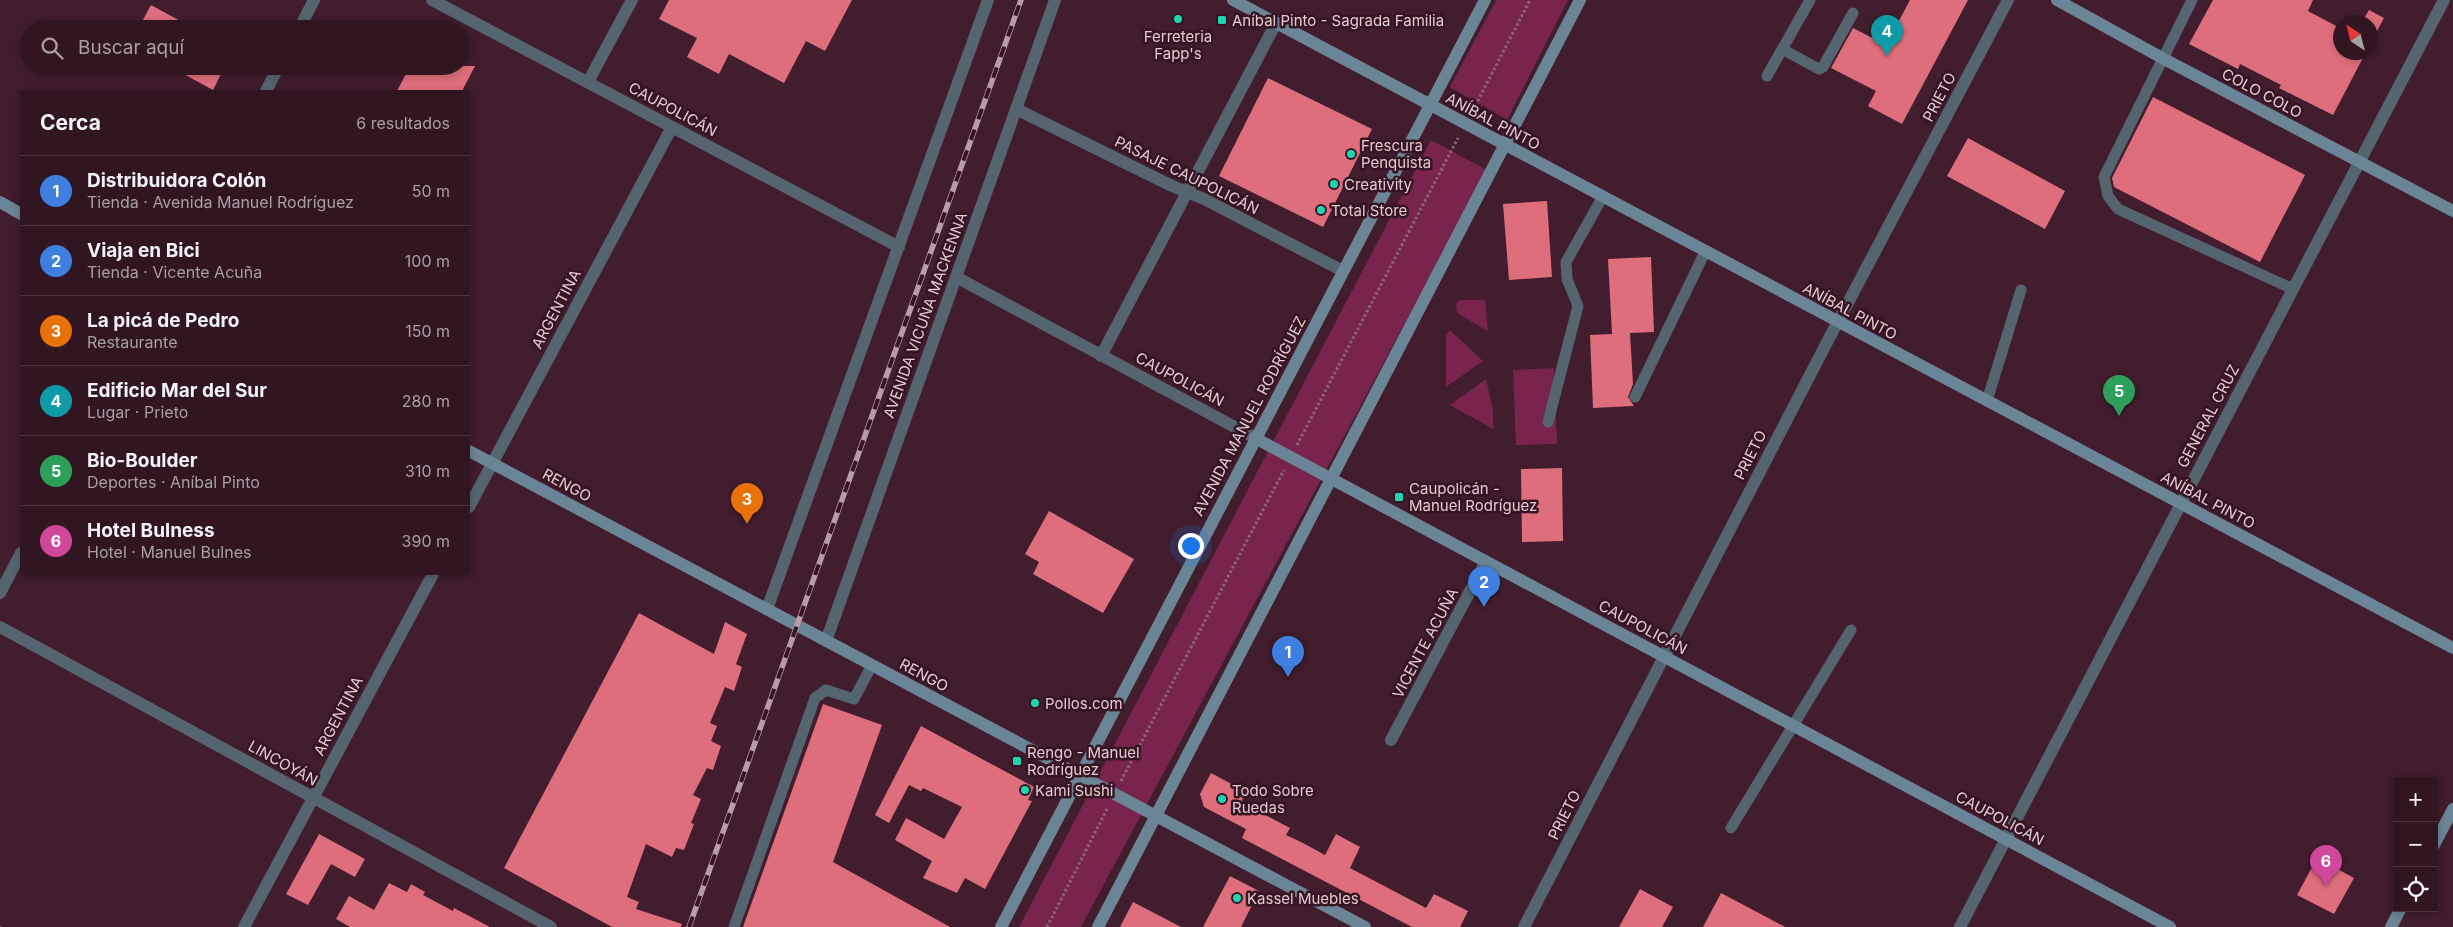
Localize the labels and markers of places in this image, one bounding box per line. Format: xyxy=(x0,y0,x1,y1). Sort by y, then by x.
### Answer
place label: Aníbal Pinto - Sagrada Familia xyxy=(1232,11,1444,30)
marker: Ferreteria Fapp's xyxy=(1172,13,1184,25)
marker: Aníbal Pinto - Sagrada Familia xyxy=(1216,14,1228,26)
pin: 4 xyxy=(1871,15,1903,56)
place label: Ferreteria Fapp's xyxy=(1144,27,1212,63)
place label: Frescura Penquista xyxy=(1361,136,1431,172)
marker: Frescura Penquista xyxy=(1345,148,1357,160)
place label: Creativity xyxy=(1344,175,1412,194)
marker: Creativity xyxy=(1328,178,1340,190)
place label: Total Store xyxy=(1331,201,1407,220)
marker: Total Store xyxy=(1315,204,1327,216)
pin: 5 xyxy=(2103,375,2135,416)
place label: Caupolicán - Manuel Rodríguez xyxy=(1409,479,1537,515)
pin: 3 xyxy=(731,483,763,524)
marker: Caupolicán - Manuel Rodríguez xyxy=(1393,491,1405,503)
pin: 2 xyxy=(1468,566,1500,607)
pin: 1 xyxy=(1272,636,1304,677)
place label: Pollos.com xyxy=(1045,694,1123,713)
marker: Pollos.com xyxy=(1029,697,1041,709)
place label: Rengo - Manuel Rodríguez xyxy=(1027,743,1140,779)
marker: Rengo - Manuel Rodríguez xyxy=(1011,755,1023,767)
place label: Kami Sushi xyxy=(1035,781,1113,800)
place label: Todo Sobre Ruedas xyxy=(1232,781,1314,817)
marker: Kami Sushi xyxy=(1019,784,1031,796)
marker: Todo Sobre Ruedas xyxy=(1216,793,1228,805)
pin: 6 xyxy=(2310,845,2342,886)
place label: Kassel Muebles xyxy=(1247,889,1359,908)
marker: Kassel Muebles xyxy=(1231,892,1243,904)

